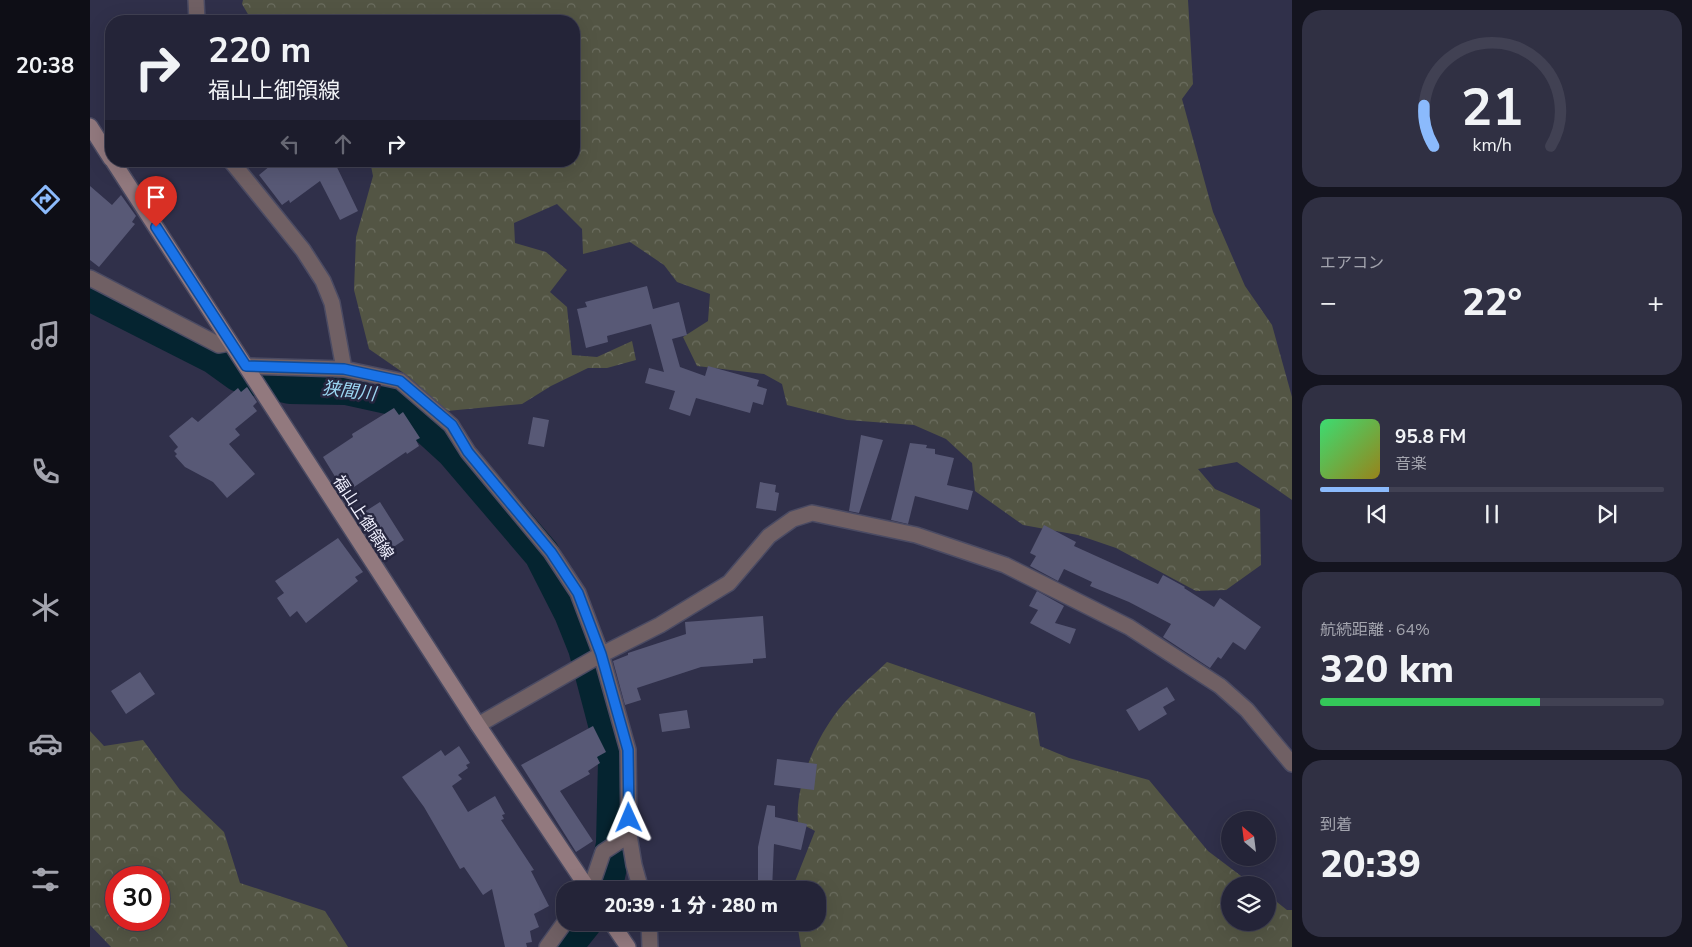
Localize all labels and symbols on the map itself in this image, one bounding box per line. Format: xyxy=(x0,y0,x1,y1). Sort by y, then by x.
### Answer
pin xyxy=(135,176,177,227)
water label: 狭間川 xyxy=(321,376,379,406)
street label: 福山上御領線 xyxy=(328,471,399,564)
position arrow xyxy=(602,791,654,843)
north arrow xyxy=(1221,811,1276,866)
speed limit sign: 30 xyxy=(105,866,170,931)

